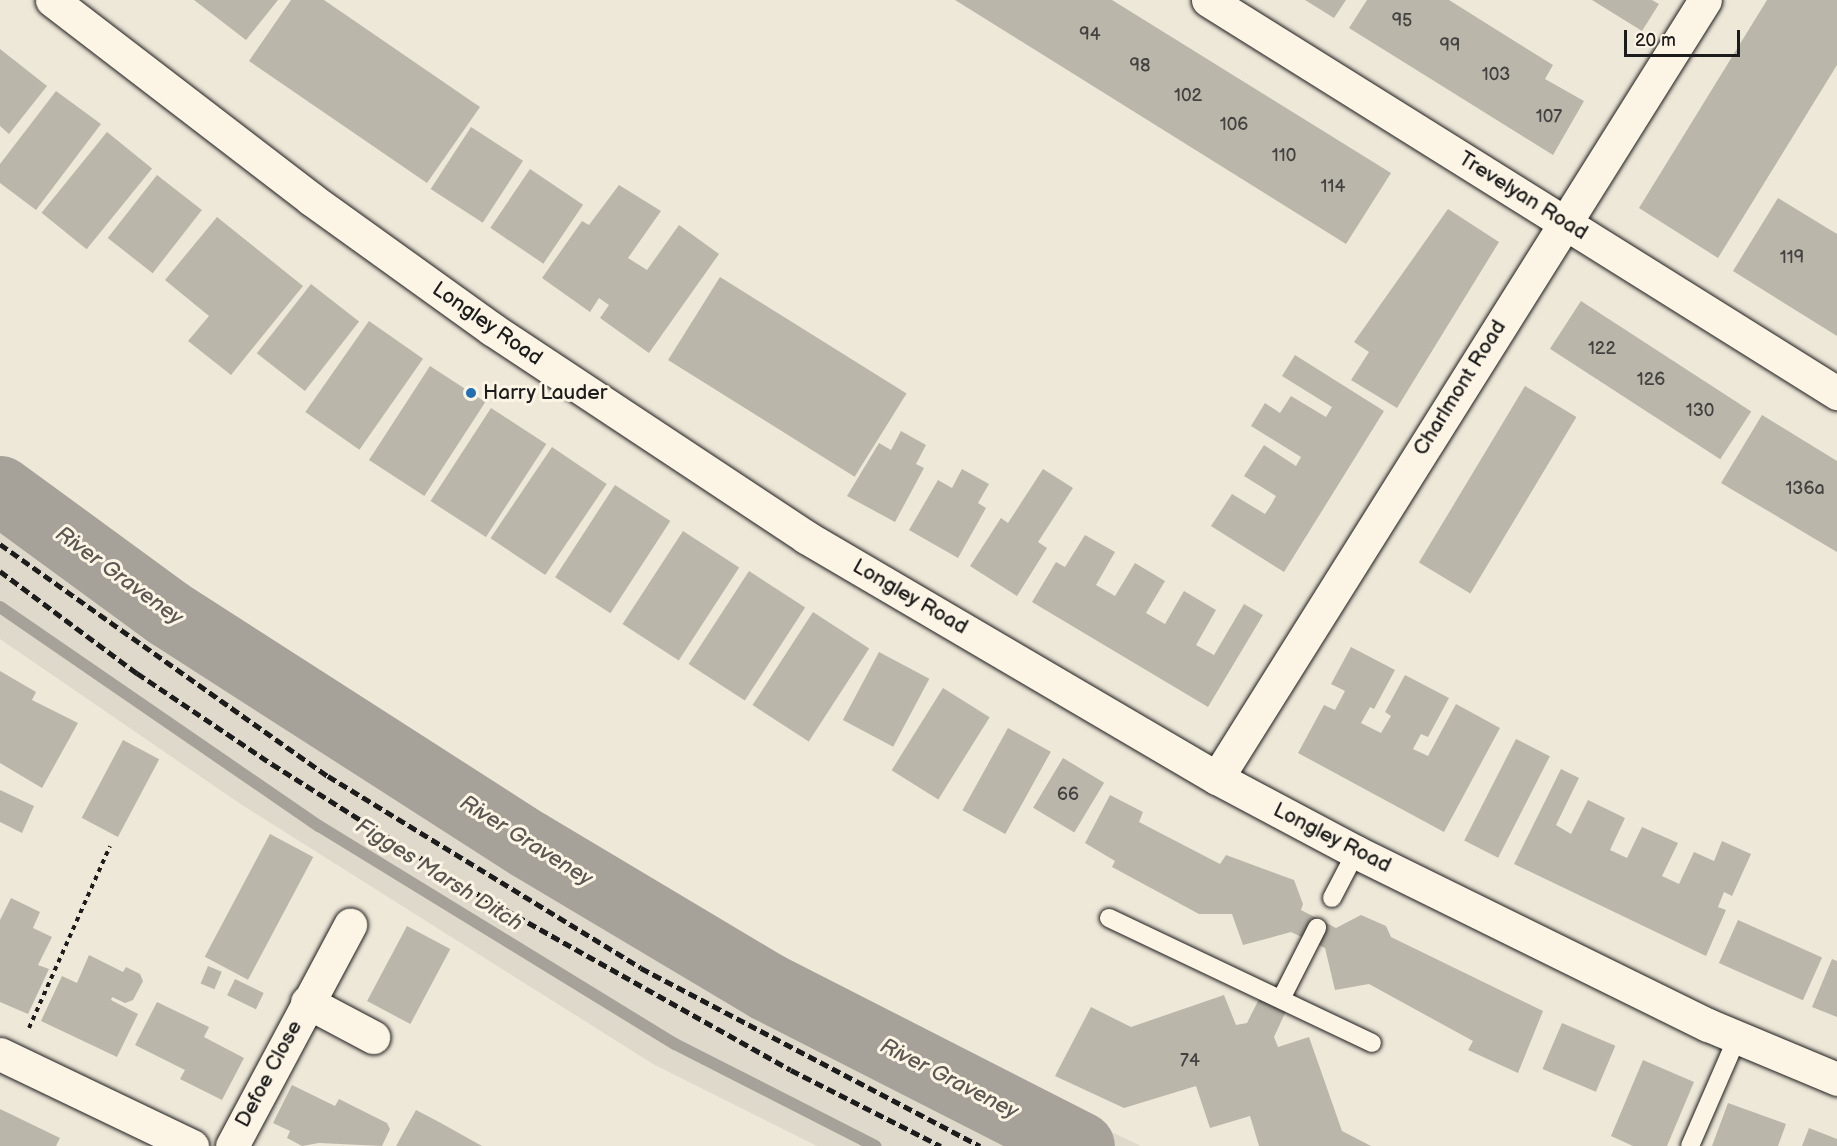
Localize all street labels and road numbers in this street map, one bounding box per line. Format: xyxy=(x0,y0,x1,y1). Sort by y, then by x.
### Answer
street label: Trevelyan Road xyxy=(1454,146,1592,246)
street label: Longley Road xyxy=(427,276,547,372)
street label: Charlmont Road xyxy=(1408,316,1512,460)
street label: Longley Road xyxy=(847,554,973,640)
street label: Longley Road xyxy=(1268,797,1396,879)
street label: Defoe Close xyxy=(230,1016,308,1132)

